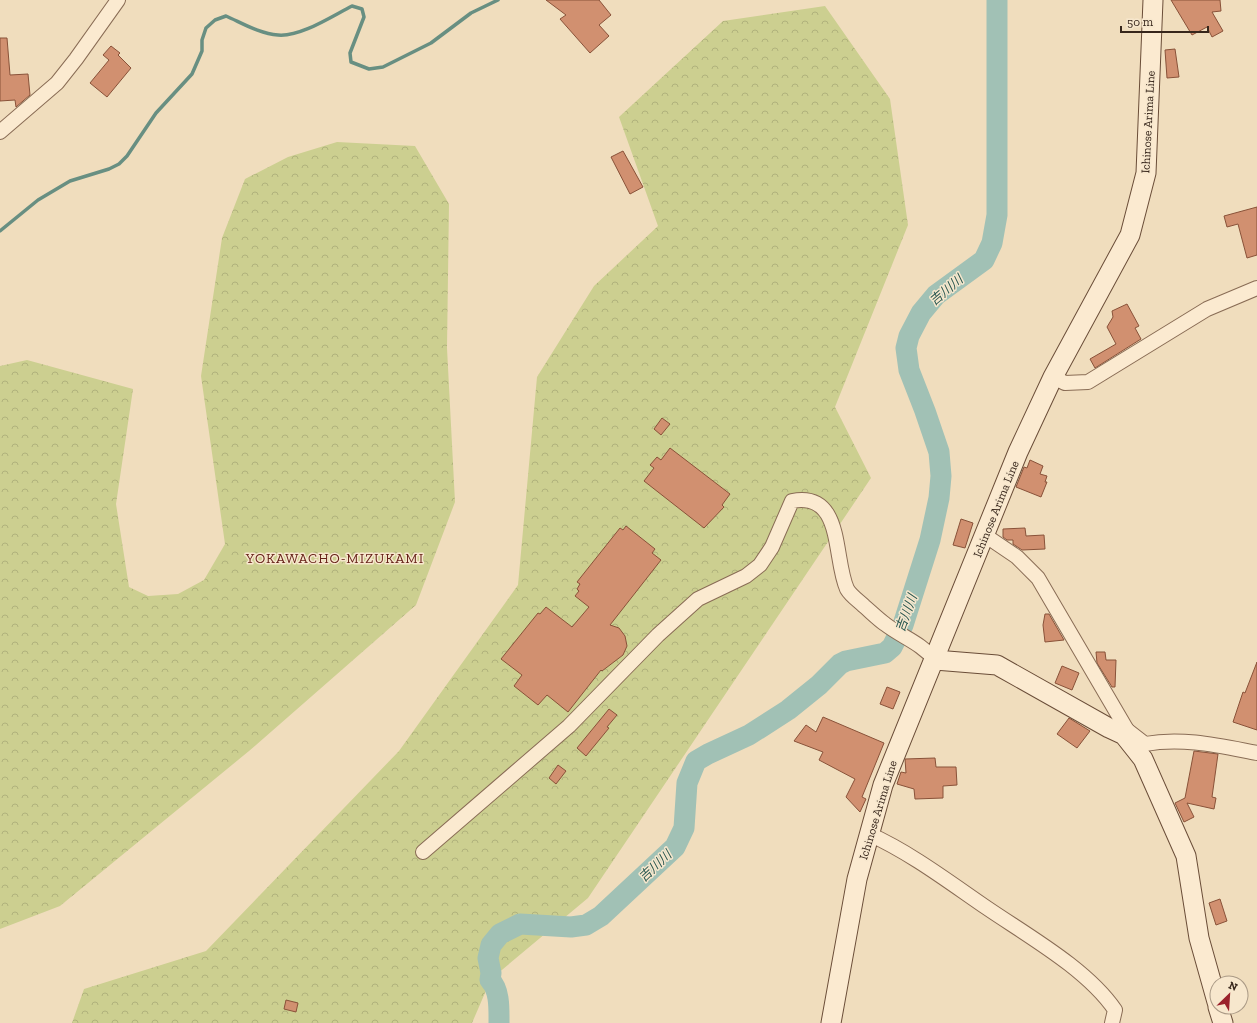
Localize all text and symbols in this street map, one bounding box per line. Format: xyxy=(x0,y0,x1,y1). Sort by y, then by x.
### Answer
scale bar xyxy=(1121,8,1208,34)
text: 50 m xyxy=(1127,15,1154,29)
street label: Ichinose Arima Line xyxy=(1138,70,1158,174)
water label: 吉川川 xyxy=(926,270,967,308)
street label: Ichinose Arima Line xyxy=(970,458,1022,559)
district label: YOKAWACHO-MIZUKAMI xyxy=(245,550,424,567)
water label: 吉川川 xyxy=(892,590,920,634)
street label: Ichinose Arima Line xyxy=(856,758,900,861)
water label: 吉川川 xyxy=(636,846,676,885)
north arrow xyxy=(1209,975,1249,1015)
text: N xyxy=(1226,979,1240,994)

